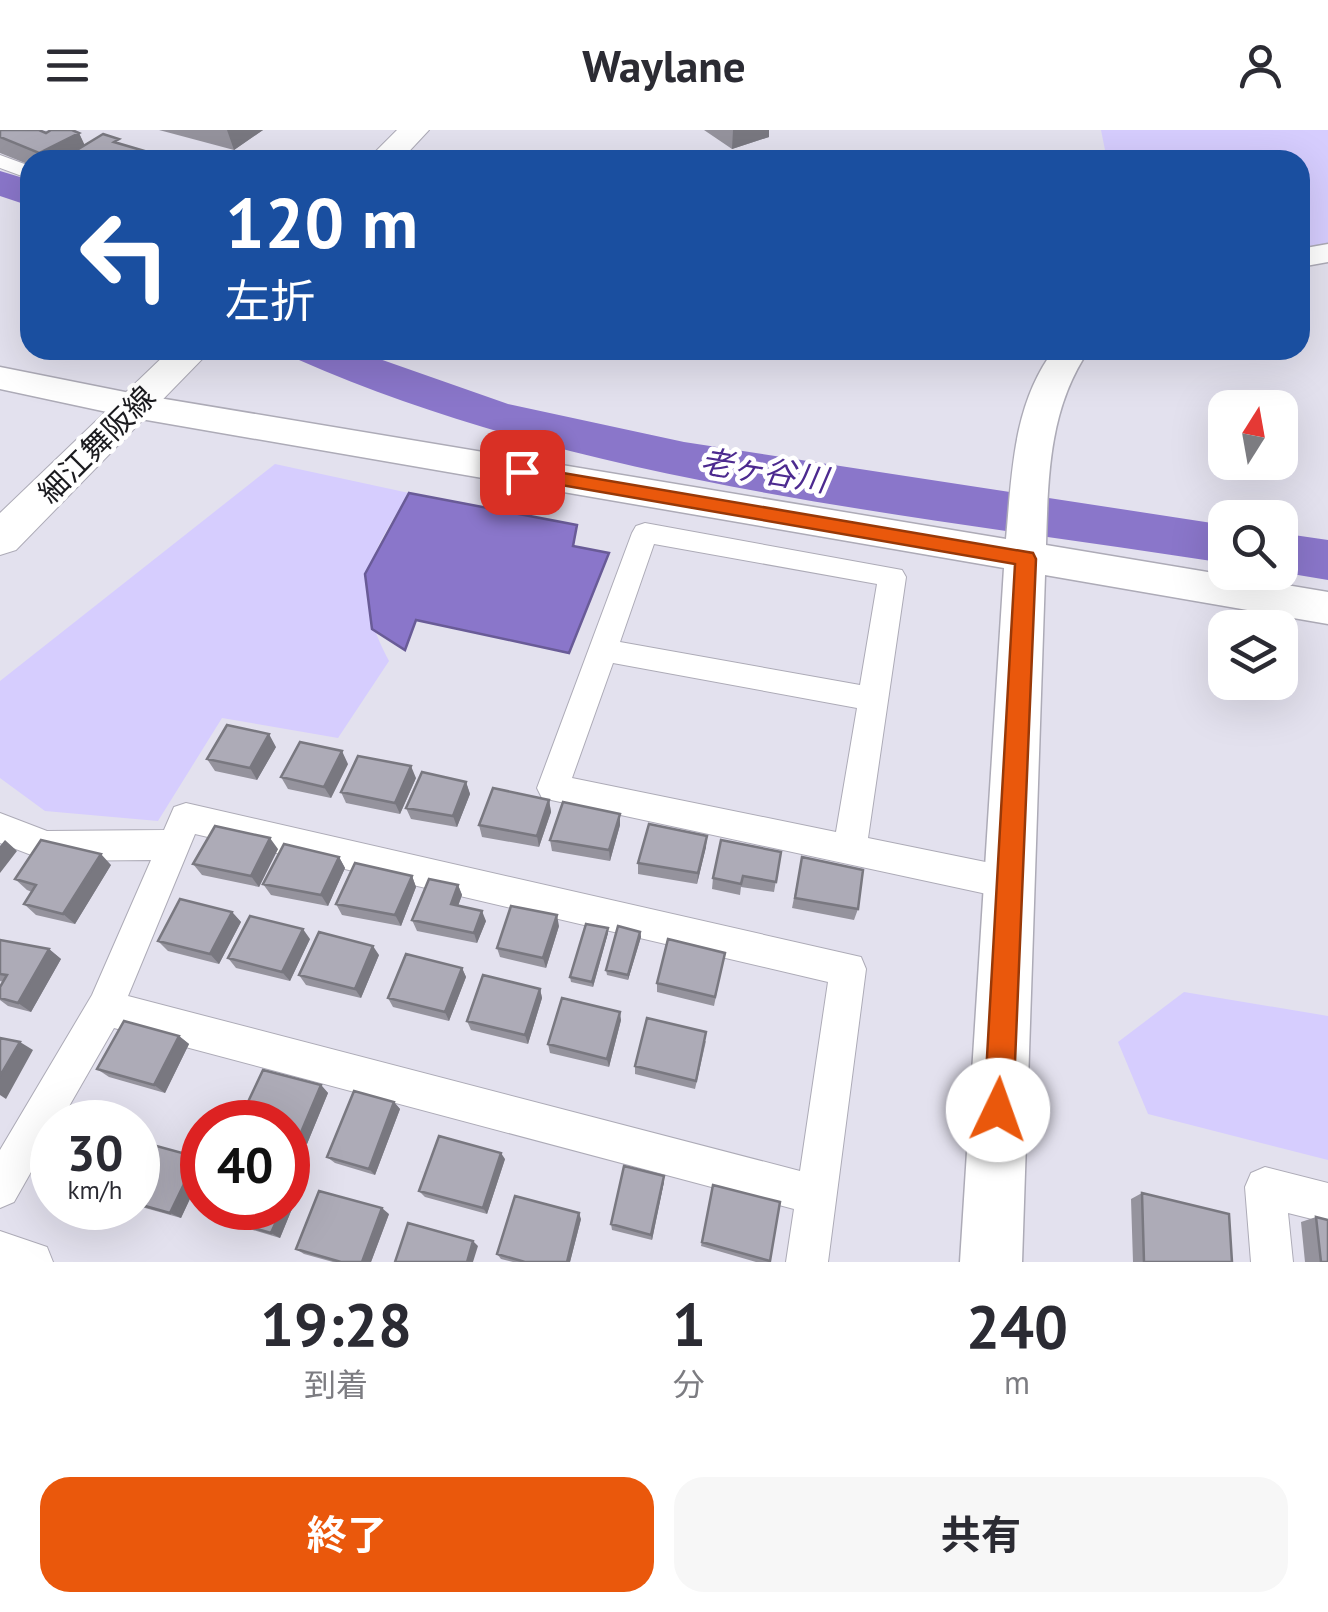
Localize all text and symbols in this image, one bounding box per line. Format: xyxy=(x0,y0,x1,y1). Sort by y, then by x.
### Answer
text: Waylane xyxy=(582,36,746,94)
icon: menu xyxy=(40,38,95,93)
icon: person xyxy=(1233,38,1288,93)
text: 120 m xyxy=(225,177,418,267)
icon: left xyxy=(60,190,190,320)
text: 左折 xyxy=(225,271,315,329)
street label: 細江舞阪線 xyxy=(29,377,163,511)
north arrow xyxy=(1208,390,1298,480)
map controls xyxy=(1208,390,1298,700)
pin xyxy=(480,430,565,515)
water label: 老ヶ谷川 xyxy=(697,439,833,501)
icon: arrive xyxy=(495,445,550,500)
button: search xyxy=(1208,500,1298,590)
button: layers xyxy=(1208,610,1298,700)
position arrow xyxy=(946,1058,1050,1162)
speed limit sign: 40 xyxy=(180,1100,310,1230)
text: 30 xyxy=(67,1120,123,1185)
text: km/h xyxy=(68,1174,122,1206)
text: 19:28 xyxy=(260,1285,412,1363)
text: 1 xyxy=(672,1285,706,1363)
text: 240 xyxy=(966,1287,1068,1365)
text: m xyxy=(1004,1361,1030,1403)
text: 到着 xyxy=(304,1363,368,1405)
text: 分 xyxy=(673,1363,705,1405)
button: 終了 xyxy=(40,1477,654,1592)
button: 共有 xyxy=(674,1477,1288,1592)

